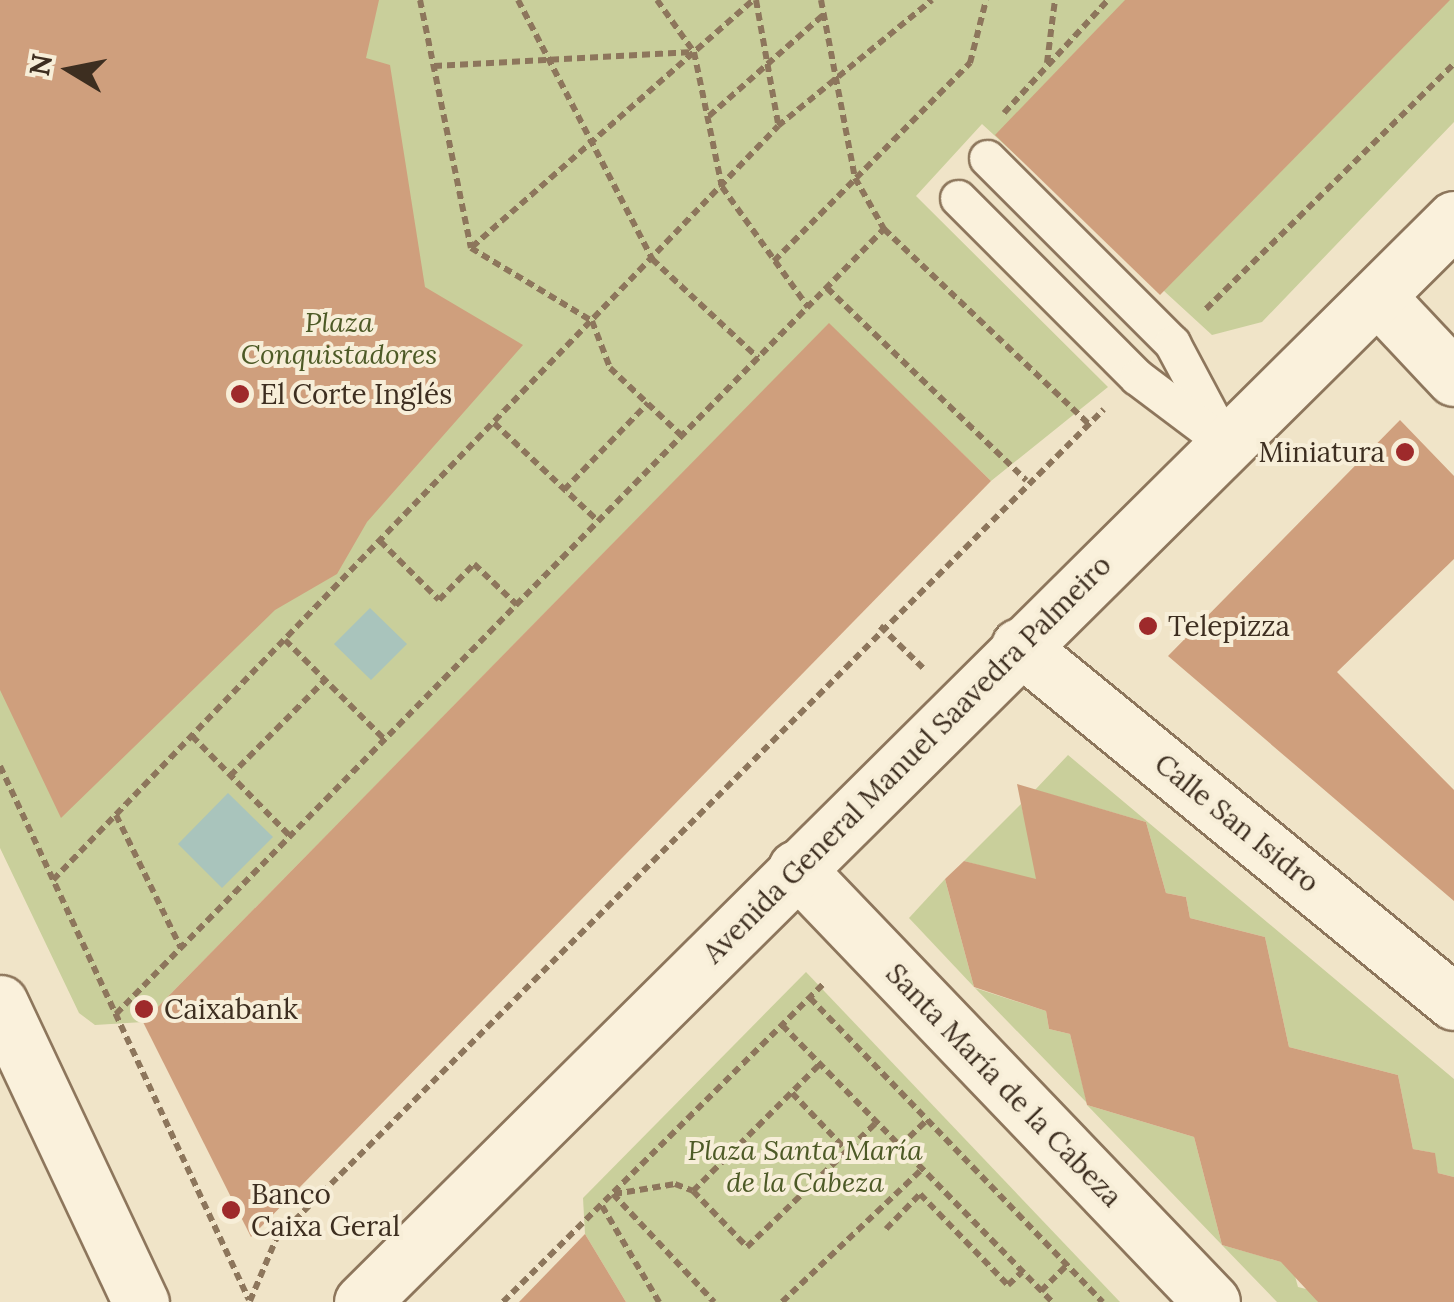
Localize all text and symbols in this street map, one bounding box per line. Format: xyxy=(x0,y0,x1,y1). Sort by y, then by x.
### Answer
north arrow xyxy=(20,20,120,120)
text: N xyxy=(21,51,60,79)
park label: Plaza Conquistadores xyxy=(241,305,437,371)
place label: El Corte Inglés xyxy=(260,377,452,411)
marker: El Corte Inglés xyxy=(229,383,251,405)
place label: Miniatura xyxy=(1258,435,1385,469)
marker: Miniatura xyxy=(1394,441,1416,463)
street label: Avenida General Manuel Saavedra Palmeiro xyxy=(696,548,1118,970)
place label: Telepizza xyxy=(1168,609,1290,643)
marker: Telepizza xyxy=(1137,615,1159,637)
street label: Calle San Isidro xyxy=(1148,747,1326,899)
street label: Santa María de la Cabeza xyxy=(879,957,1129,1213)
place label: Caixabank xyxy=(164,992,298,1026)
marker: Caixabank xyxy=(133,998,155,1020)
park label: Plaza Santa María de la Cabeza xyxy=(687,1133,923,1199)
place label: Banco Caixa Geral xyxy=(251,1177,400,1243)
marker: Banco Caixa Geral xyxy=(220,1199,242,1221)

